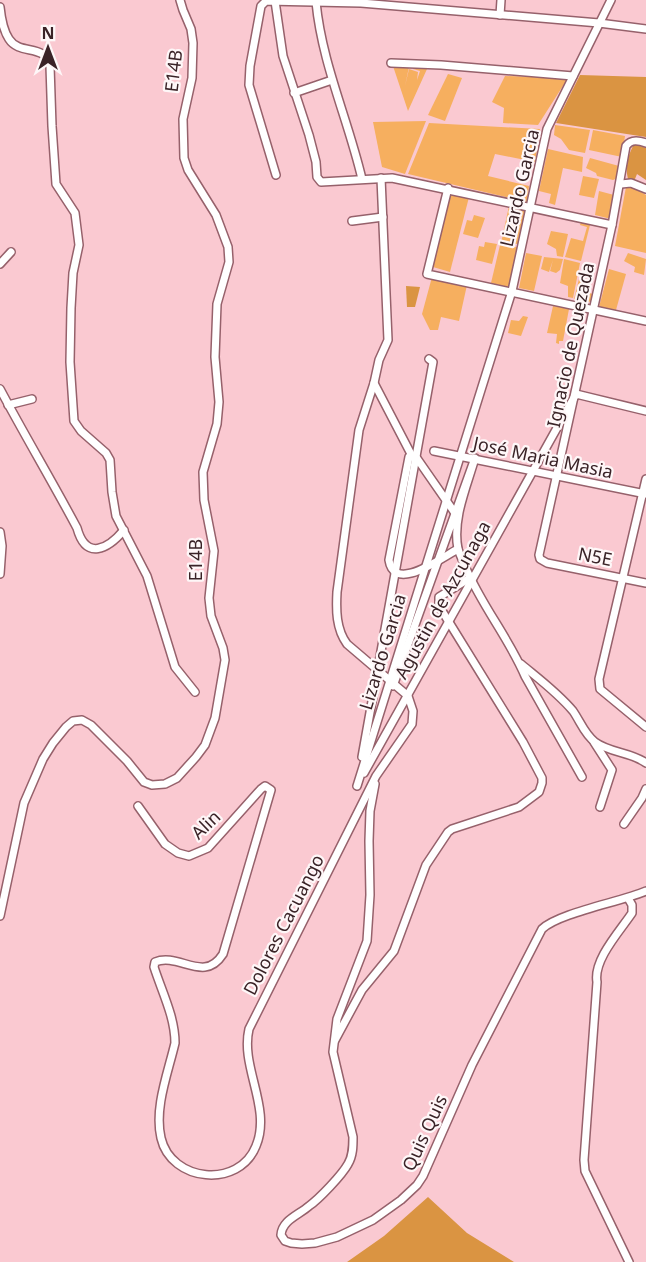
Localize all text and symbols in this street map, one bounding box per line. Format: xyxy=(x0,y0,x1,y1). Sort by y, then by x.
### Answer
north arrow xyxy=(18,18,78,78)
text: N xyxy=(41,22,55,44)
street label: E14B xyxy=(159,48,187,93)
street label: Lizardo Garcia xyxy=(494,127,544,249)
street label: Ignacio de Quezada xyxy=(541,260,599,429)
street label: José Maria Masia xyxy=(469,430,615,484)
street label: Agustin de Azcunaga xyxy=(389,516,496,683)
street label: E14B xyxy=(183,539,207,581)
street label: N5E xyxy=(576,541,614,571)
street label: Lizardo Garcia xyxy=(353,591,411,713)
street label: Alin xyxy=(185,805,225,844)
street label: Dolores Cacuango xyxy=(237,850,329,999)
street label: Quis Quis xyxy=(396,1091,452,1175)

